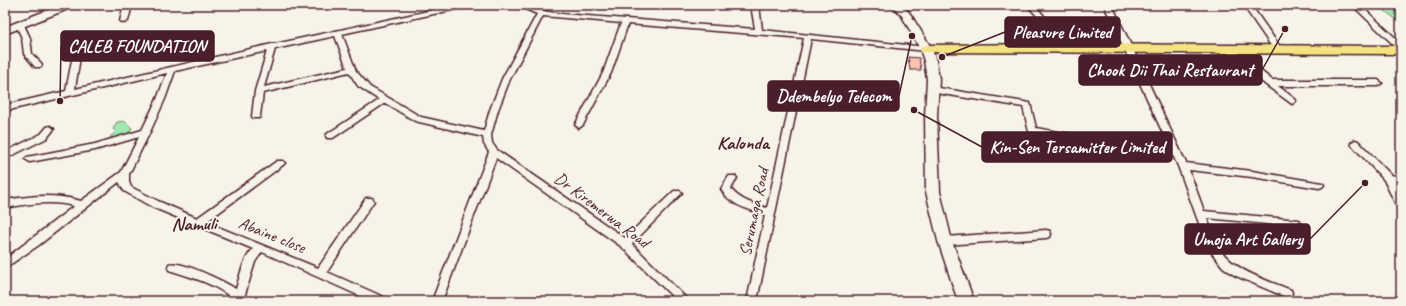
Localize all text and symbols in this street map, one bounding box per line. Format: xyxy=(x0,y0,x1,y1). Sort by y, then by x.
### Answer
callout: Pleasure Limited xyxy=(1005,17,1120,47)
text: Pleasure Limited xyxy=(1012,21,1114,43)
callout: CALEB FOUNDATION xyxy=(61,31,214,61)
text: CALEB FOUNDATION xyxy=(68,35,208,57)
callout: Chook Dii Thai Restaurant xyxy=(1079,55,1262,85)
text: Chook Dii Thai Restaurant xyxy=(1087,59,1256,81)
callout: Ddembelyo Telecom xyxy=(768,81,899,111)
text: Ddembelyo Telecom xyxy=(777,85,892,107)
district label: Kalonda xyxy=(717,131,771,155)
callout: Kin-Sen Tersamitter Limited xyxy=(982,132,1172,162)
text: Kin-Sen Tersamitter Limited xyxy=(989,136,1167,158)
street label: Serumaga Road xyxy=(734,164,774,258)
street label: Dr Kiremerwa Road xyxy=(550,167,656,254)
district label: Namuli xyxy=(171,212,219,236)
street label: Abaine close xyxy=(236,212,310,258)
callout: Umoja Art Gallery xyxy=(1185,224,1310,254)
text: Umoja Art Gallery xyxy=(1193,228,1305,250)

